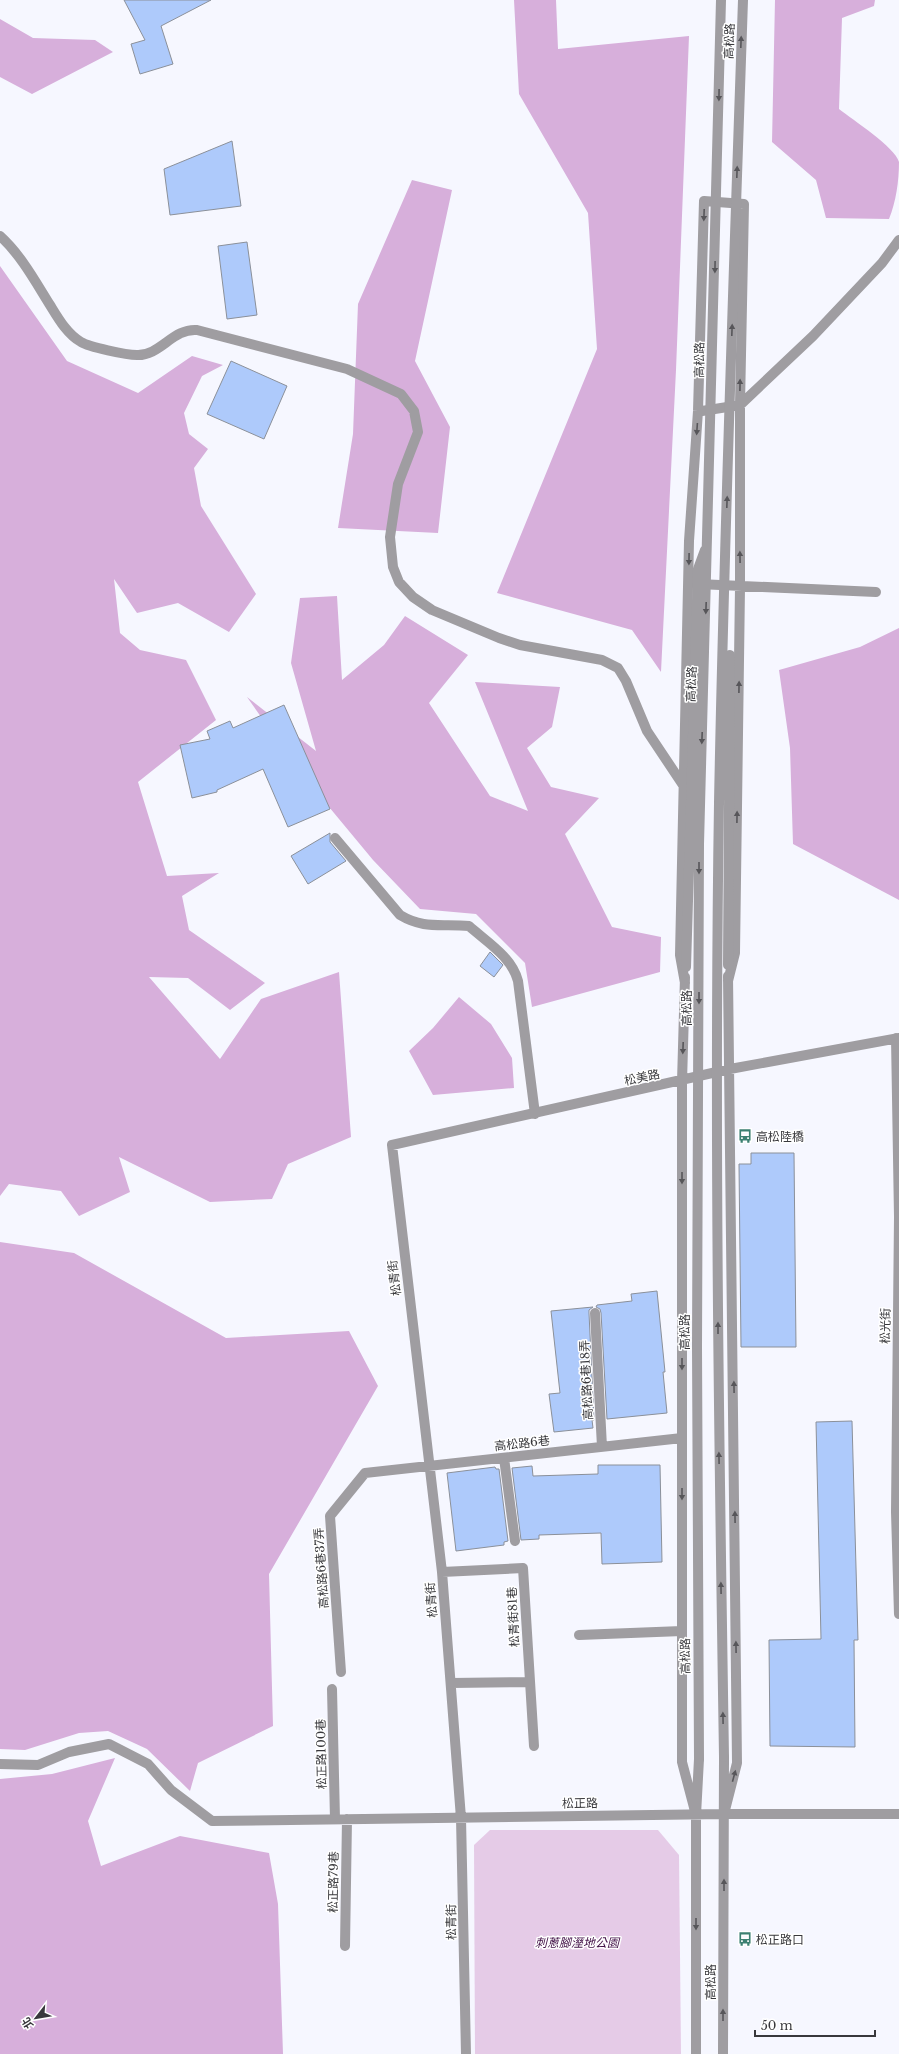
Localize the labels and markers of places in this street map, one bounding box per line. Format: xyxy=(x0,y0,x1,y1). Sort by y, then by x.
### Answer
bus stop icon: 高松陸橋 xyxy=(737,1128,753,1144)
place label: 高松陸橋 xyxy=(756,1129,804,1144)
bus stop icon: 松正路口 xyxy=(737,1931,753,1947)
place label: 松正路口 xyxy=(756,1932,804,1947)

